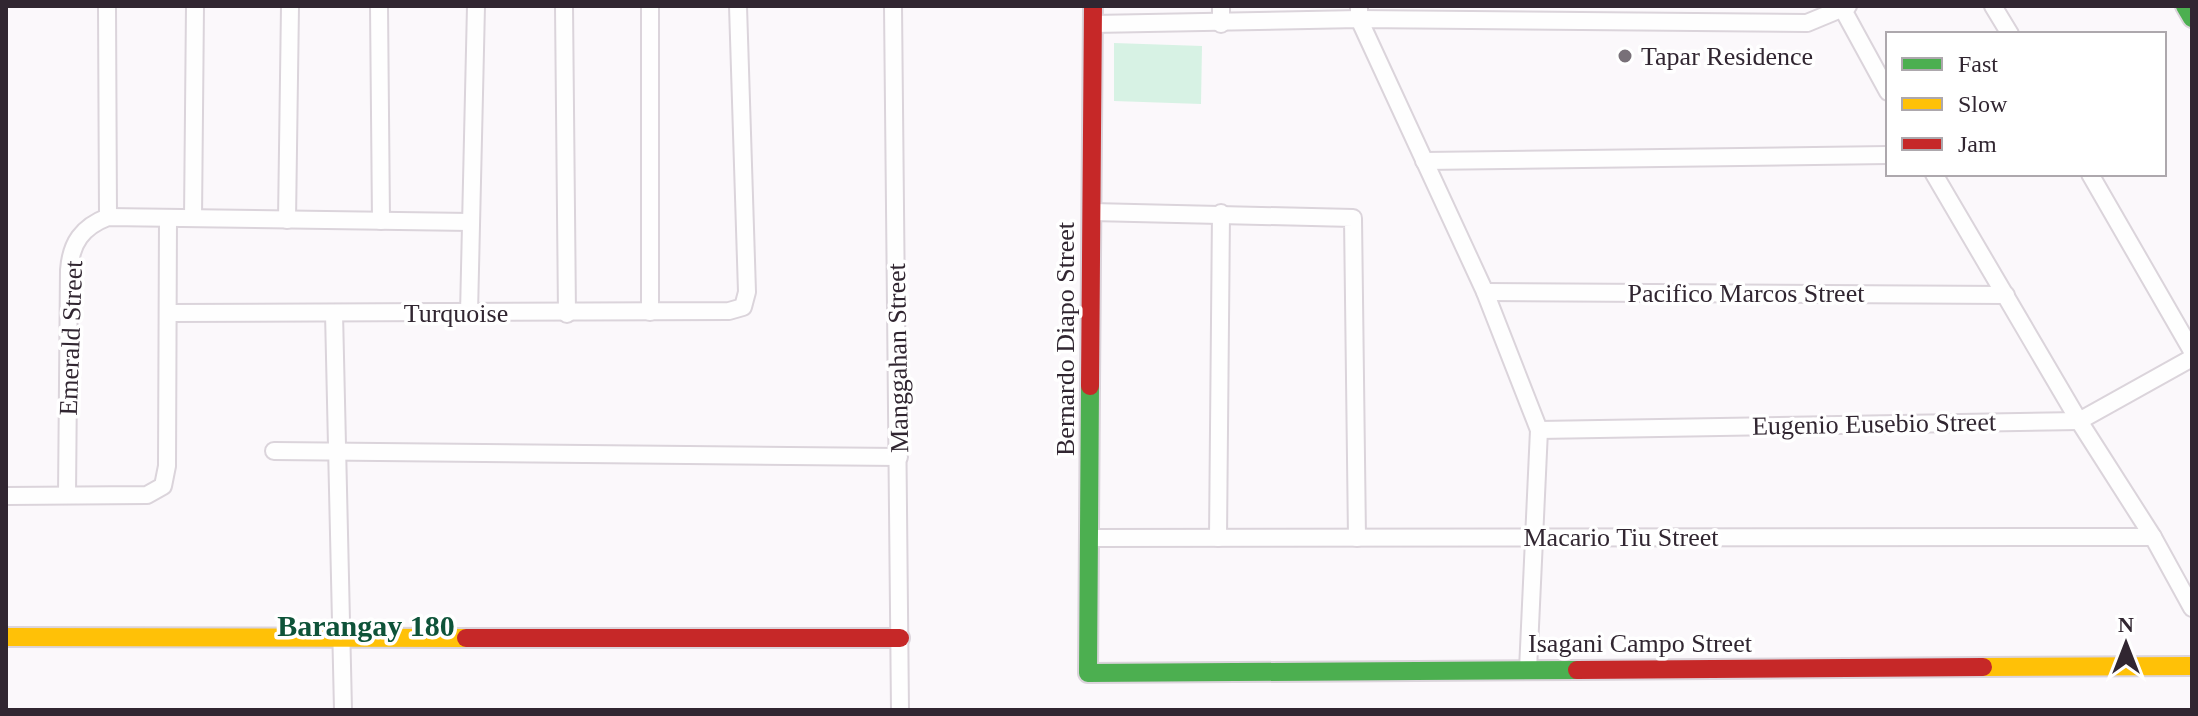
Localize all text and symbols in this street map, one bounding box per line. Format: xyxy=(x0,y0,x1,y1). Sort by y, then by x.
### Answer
legend xyxy=(1886,32,2166,176)
place label: Tapar Residence xyxy=(1641,42,1813,71)
marker: Tapar Residence xyxy=(1616,47,1634,65)
text: Fast xyxy=(1958,51,1998,77)
text: Slow xyxy=(1958,91,2008,117)
text: Jam xyxy=(1958,131,1997,157)
street label: Bernardo Diapo Street xyxy=(1051,221,1080,456)
street label: Emerald Street xyxy=(54,259,88,416)
street label: Manggahan Street xyxy=(882,262,914,453)
street label: Pacifico Marcos Street xyxy=(1628,279,1865,308)
street label: Turquoise xyxy=(404,299,508,328)
street label: Eugenio Eusebio Street xyxy=(1752,407,1997,441)
street label: Macario Tiu Street xyxy=(1524,523,1719,552)
north arrow xyxy=(2086,604,2166,684)
district label: Barangay 180 xyxy=(277,609,455,642)
text: N xyxy=(2118,612,2134,637)
street label: Isagani Campo Street xyxy=(1528,629,1753,658)

